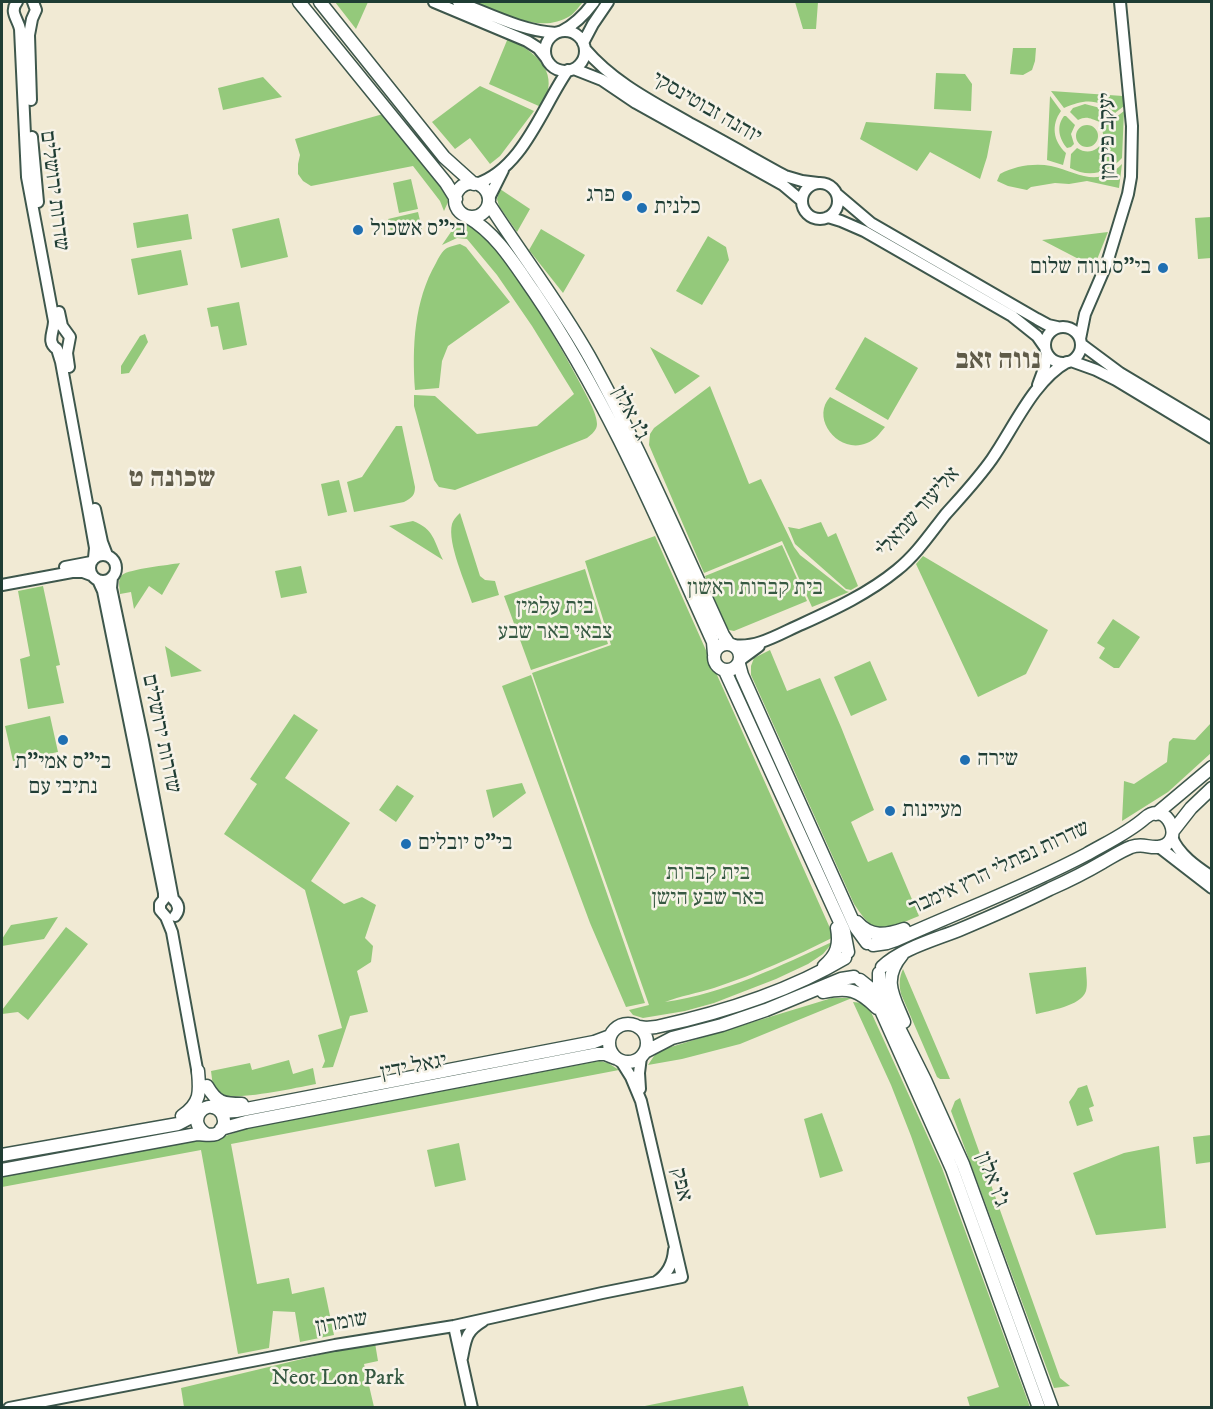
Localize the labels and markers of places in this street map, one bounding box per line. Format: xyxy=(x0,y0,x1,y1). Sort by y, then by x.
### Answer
place label: פרג xyxy=(586,183,615,209)
marker: פרג xyxy=(620,189,634,203)
place label: כלנית xyxy=(654,195,701,221)
marker: כלנית xyxy=(635,201,649,215)
place label: בי"ס אשכול xyxy=(370,217,466,243)
marker: בי"ס אשכול xyxy=(351,223,365,237)
place label: בי"ס נווה שלום xyxy=(1030,255,1151,281)
marker: בי"ס נווה שלום xyxy=(1156,261,1170,275)
marker: בי"ס אמי"ת נתיבי עם xyxy=(56,733,70,747)
place label: שירה xyxy=(977,747,1018,773)
place label: בי"ס אמי"ת נתיבי עם xyxy=(15,750,111,802)
marker: שירה xyxy=(958,753,972,767)
place label: מעיינות xyxy=(902,798,962,824)
marker: מעיינות xyxy=(883,804,897,818)
place label: בי"ס יובלים xyxy=(418,831,512,857)
marker: בי"ס יובלים xyxy=(399,837,413,851)

